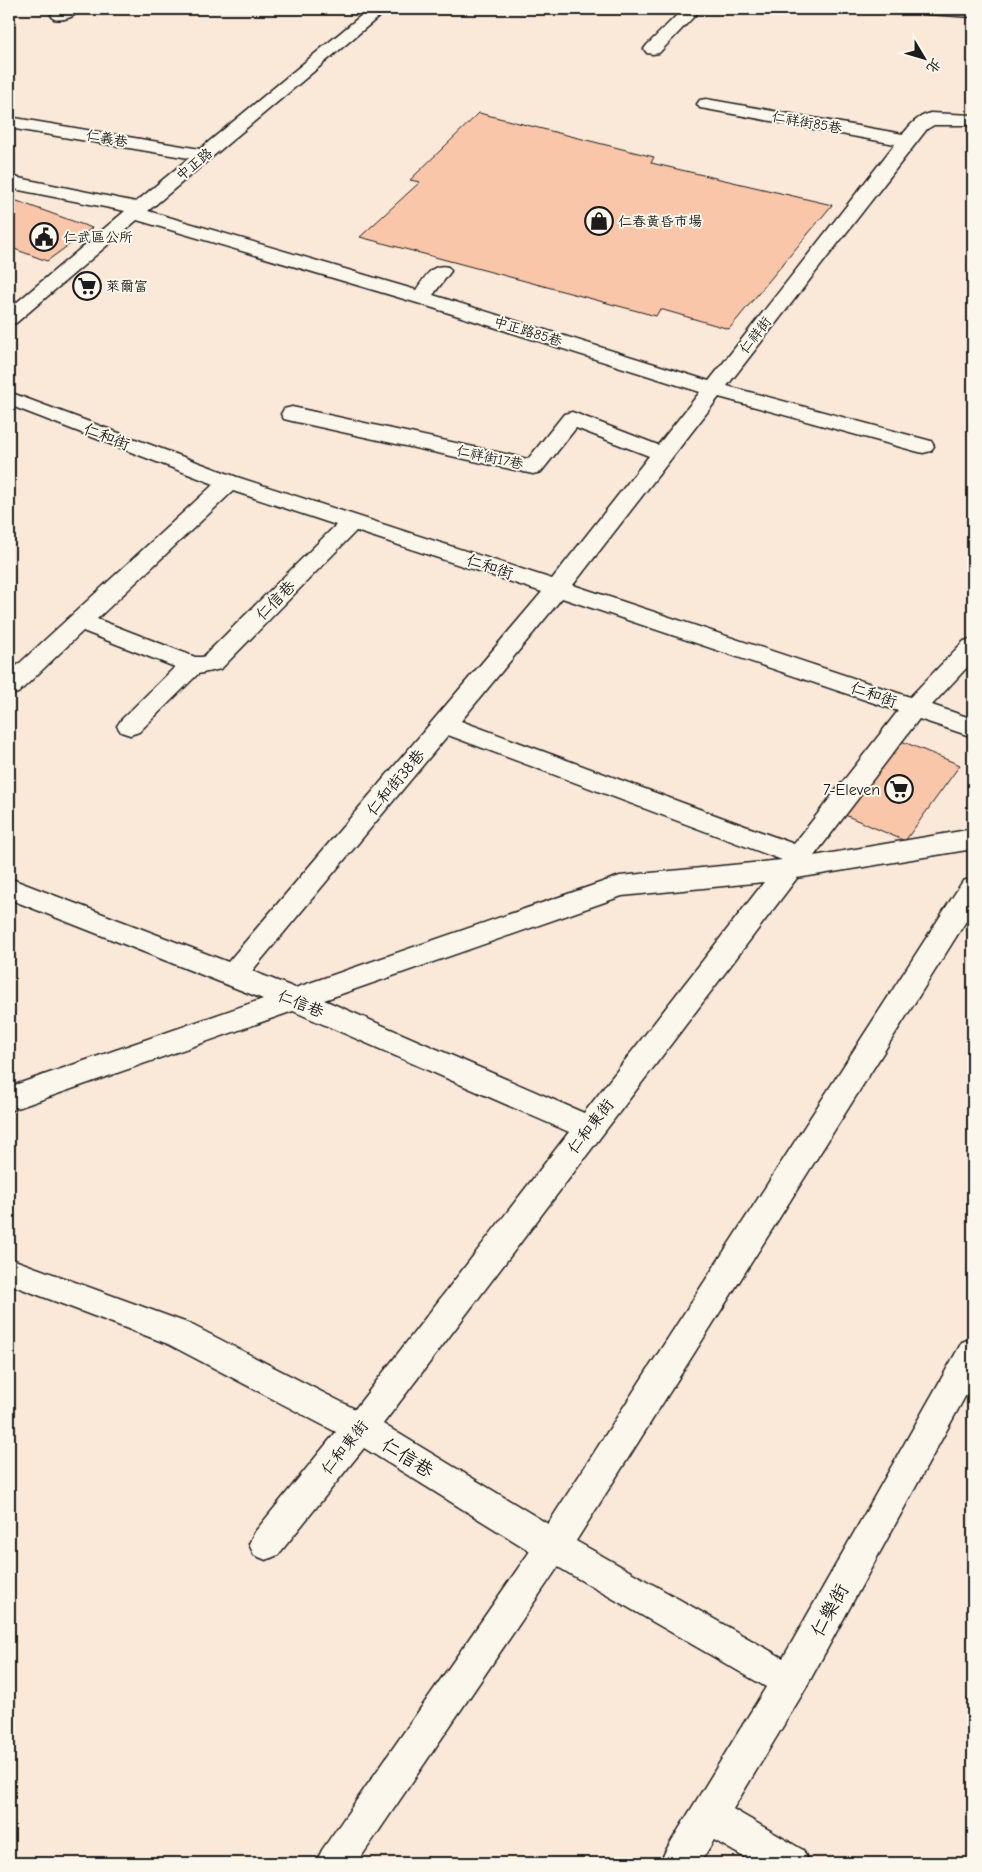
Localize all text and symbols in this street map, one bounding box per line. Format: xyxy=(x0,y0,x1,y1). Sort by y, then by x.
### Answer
north arrow xyxy=(900,32,950,82)
text: 北 xyxy=(923,55,945,76)
street label: 仁祥街85巷 xyxy=(771,108,844,137)
street label: 仁義巷 xyxy=(85,126,130,151)
street label: 中正路 xyxy=(173,145,216,184)
shop icon: 仁春黃昏市場 xyxy=(584,206,614,236)
place label: 仁春黃昏市場 xyxy=(618,213,702,230)
public building icon: 仁武區公所 xyxy=(29,222,59,252)
place label: 仁武區公所 xyxy=(63,229,133,246)
supermarket icon: 萊爾富 xyxy=(72,271,102,301)
place label: 萊爾富 xyxy=(106,278,148,295)
street label: 中正路85巷 xyxy=(492,313,565,350)
street label: 仁祥街 xyxy=(736,314,775,357)
street label: 仁和街 xyxy=(81,420,132,454)
street label: 仁祥街17巷 xyxy=(455,442,526,473)
street label: 仁和街 xyxy=(464,551,515,583)
street label: 仁信巷 xyxy=(252,577,299,624)
street label: 仁和街 xyxy=(848,679,899,711)
street label: 仁和街38巷 xyxy=(363,746,428,819)
supermarket icon: 7-Eleven xyxy=(884,774,914,804)
place label: 7-Eleven xyxy=(823,781,880,799)
street label: 仁信巷 xyxy=(275,987,326,1021)
street label: 仁和東街 xyxy=(564,1096,618,1157)
street label: 仁和東街 xyxy=(318,1417,372,1478)
street label: 仁信巷 xyxy=(377,1433,437,1482)
street label: 仁樂街 xyxy=(806,1580,853,1641)

